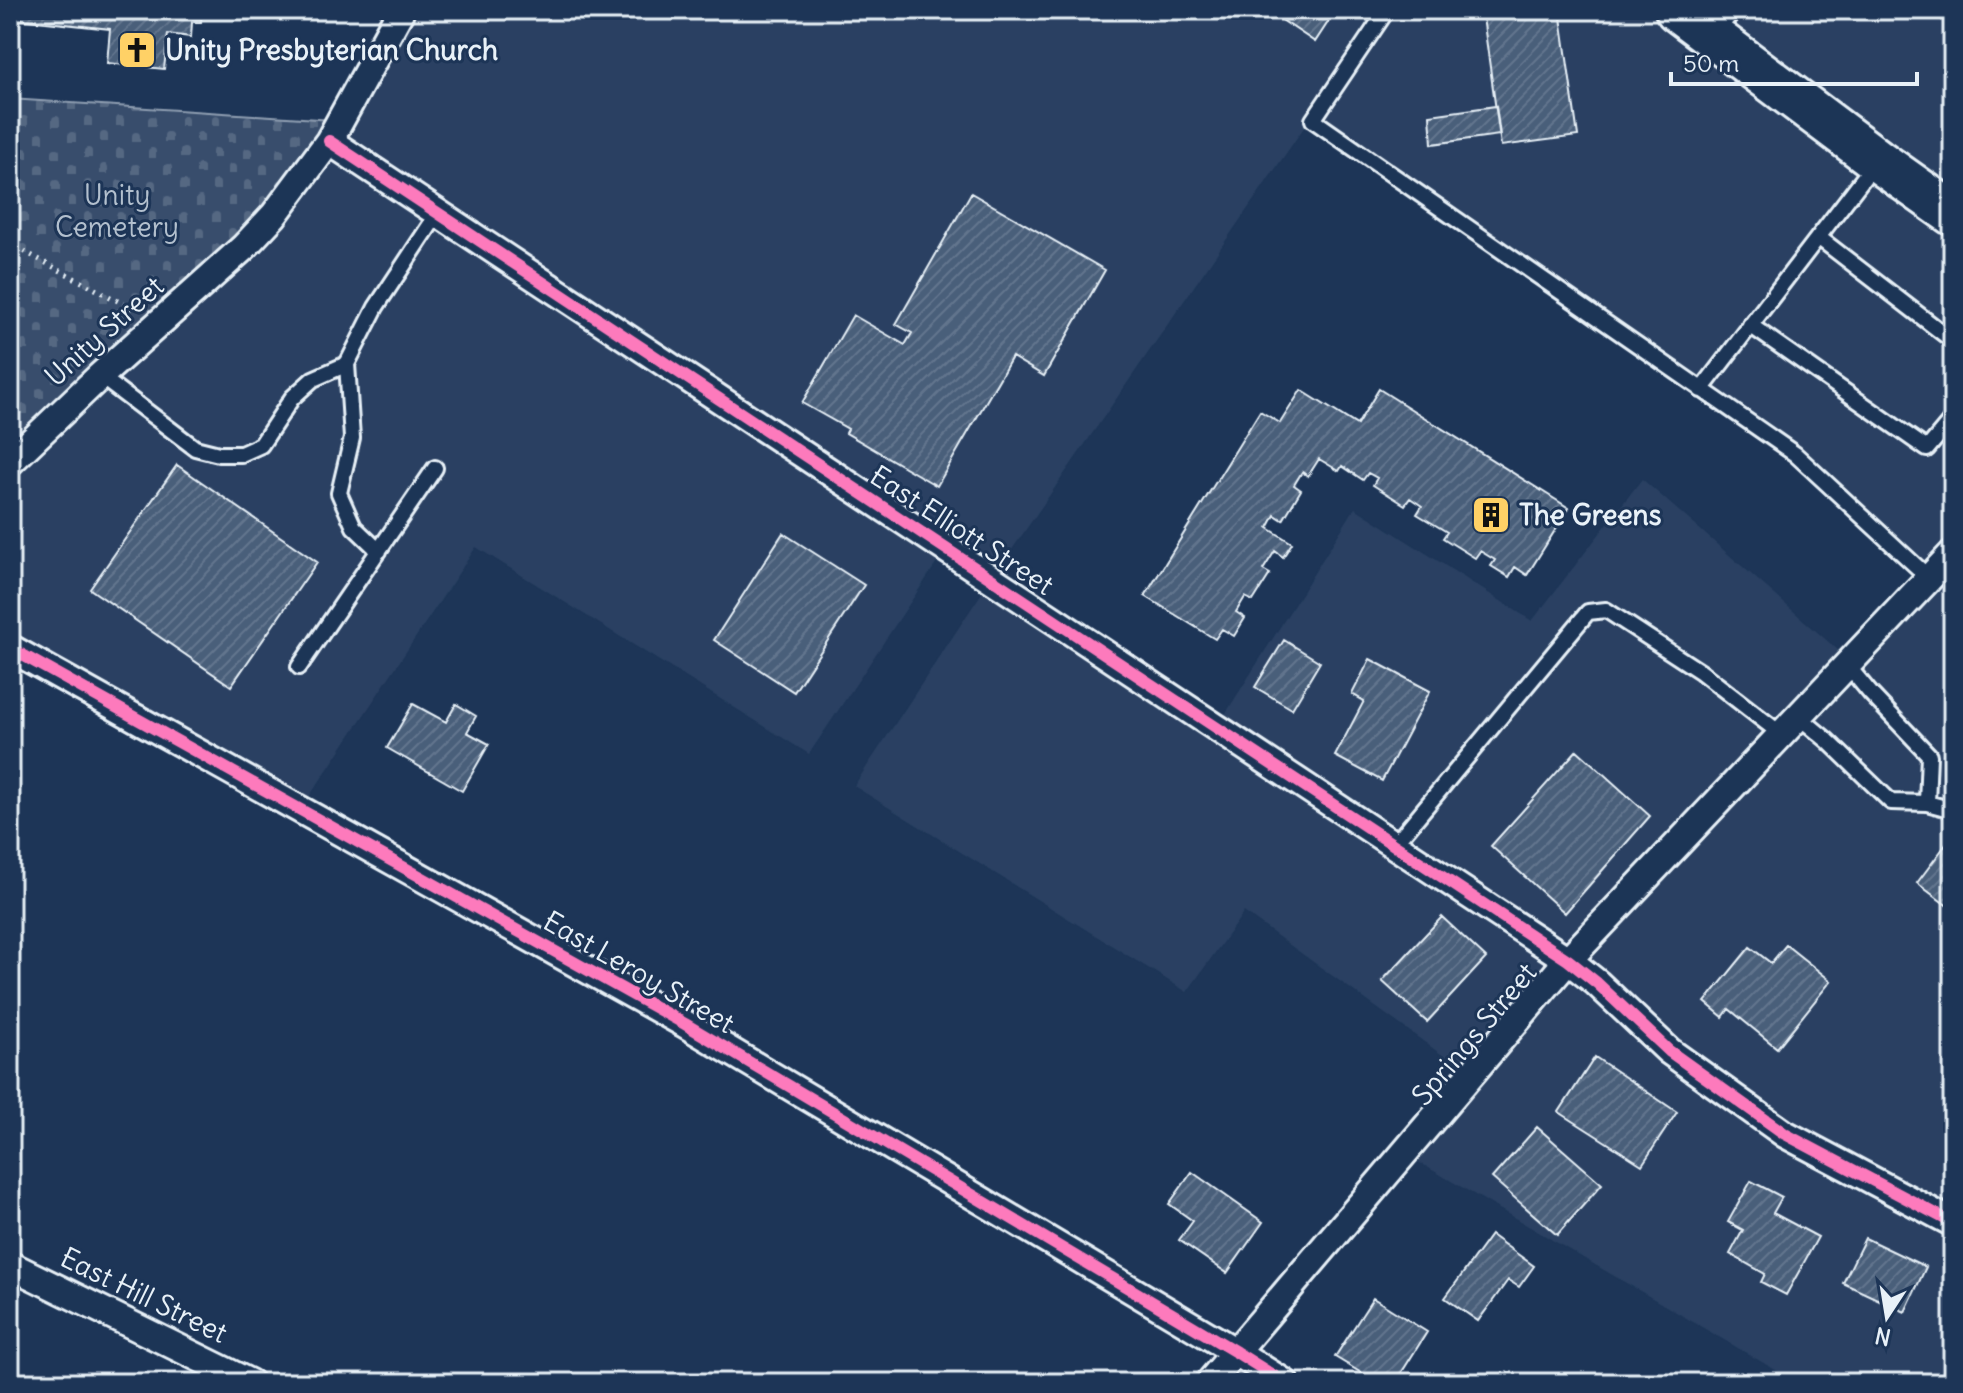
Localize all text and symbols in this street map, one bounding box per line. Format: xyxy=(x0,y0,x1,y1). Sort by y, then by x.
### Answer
church icon: Unity Presbyterian Church xyxy=(116,29,158,71)
place label: Unity Presbyterian Church xyxy=(165,32,498,68)
scale bar xyxy=(1671,36,1917,86)
text: 50 m xyxy=(1683,48,1739,78)
park label: Unity Cemetery xyxy=(55,177,179,245)
street label: Unity Street xyxy=(37,268,171,394)
street label: East Elliott Street xyxy=(863,457,1061,603)
building icon: The Greens xyxy=(1470,494,1512,536)
place label: The Greens xyxy=(1519,497,1662,533)
street label: East Leroy Street xyxy=(537,903,741,1041)
street label: Springs Street xyxy=(1404,955,1544,1113)
street label: East Hill Street xyxy=(55,1239,233,1351)
north arrow xyxy=(1847,1277,1927,1357)
text: N xyxy=(1872,1321,1893,1352)

